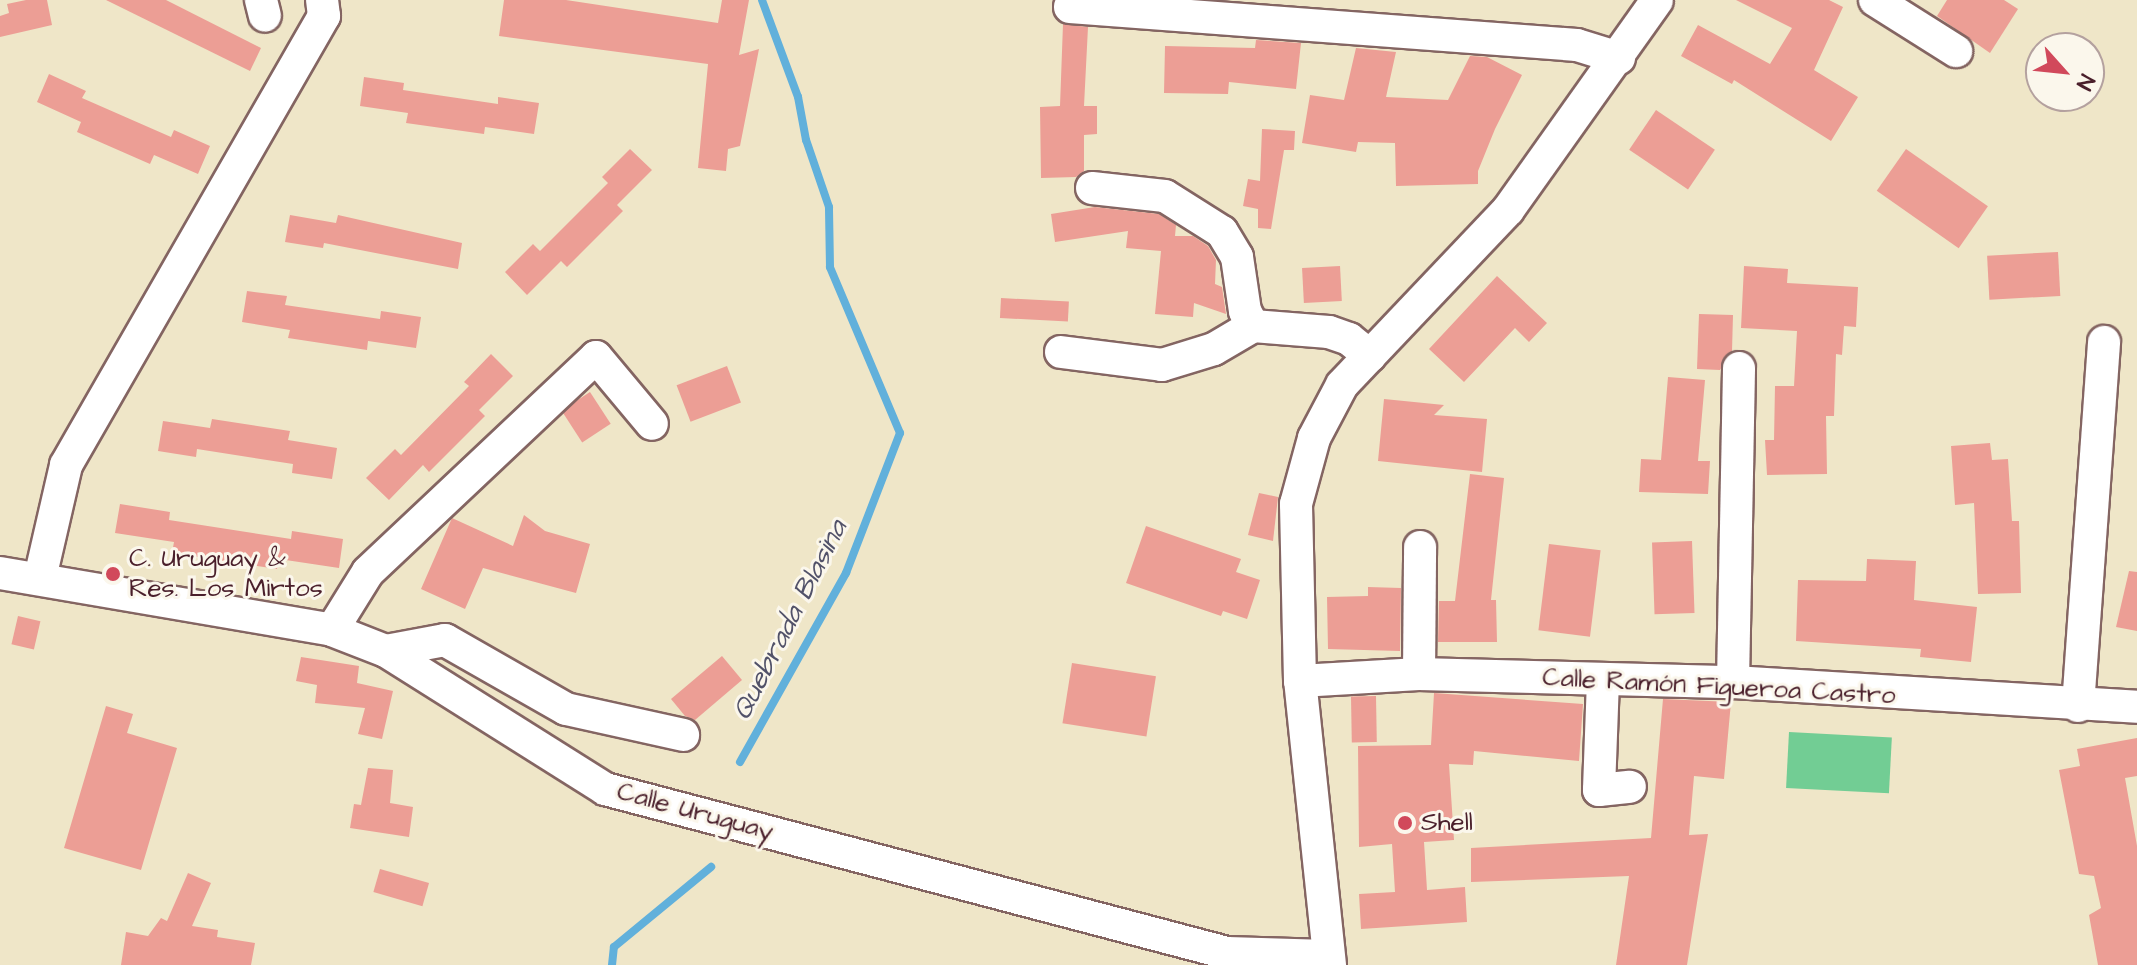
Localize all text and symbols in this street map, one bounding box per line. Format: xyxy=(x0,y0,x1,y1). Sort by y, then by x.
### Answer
north arrow xyxy=(2025,32,2105,112)
text: N xyxy=(2068,69,2102,95)
water label: Quebrada Blasina xyxy=(725,515,855,725)
place label: C. Uruguay & Res. Los Mirtos xyxy=(129,543,323,604)
marker: C. Uruguay & Res. Los Mirtos xyxy=(104,565,122,583)
street label: Calle Ramón Figueroa Castro xyxy=(1542,662,1896,712)
street label: Calle Uruguay xyxy=(613,776,777,848)
place label: Shell xyxy=(1421,807,1473,839)
marker: Shell xyxy=(1396,814,1414,832)

